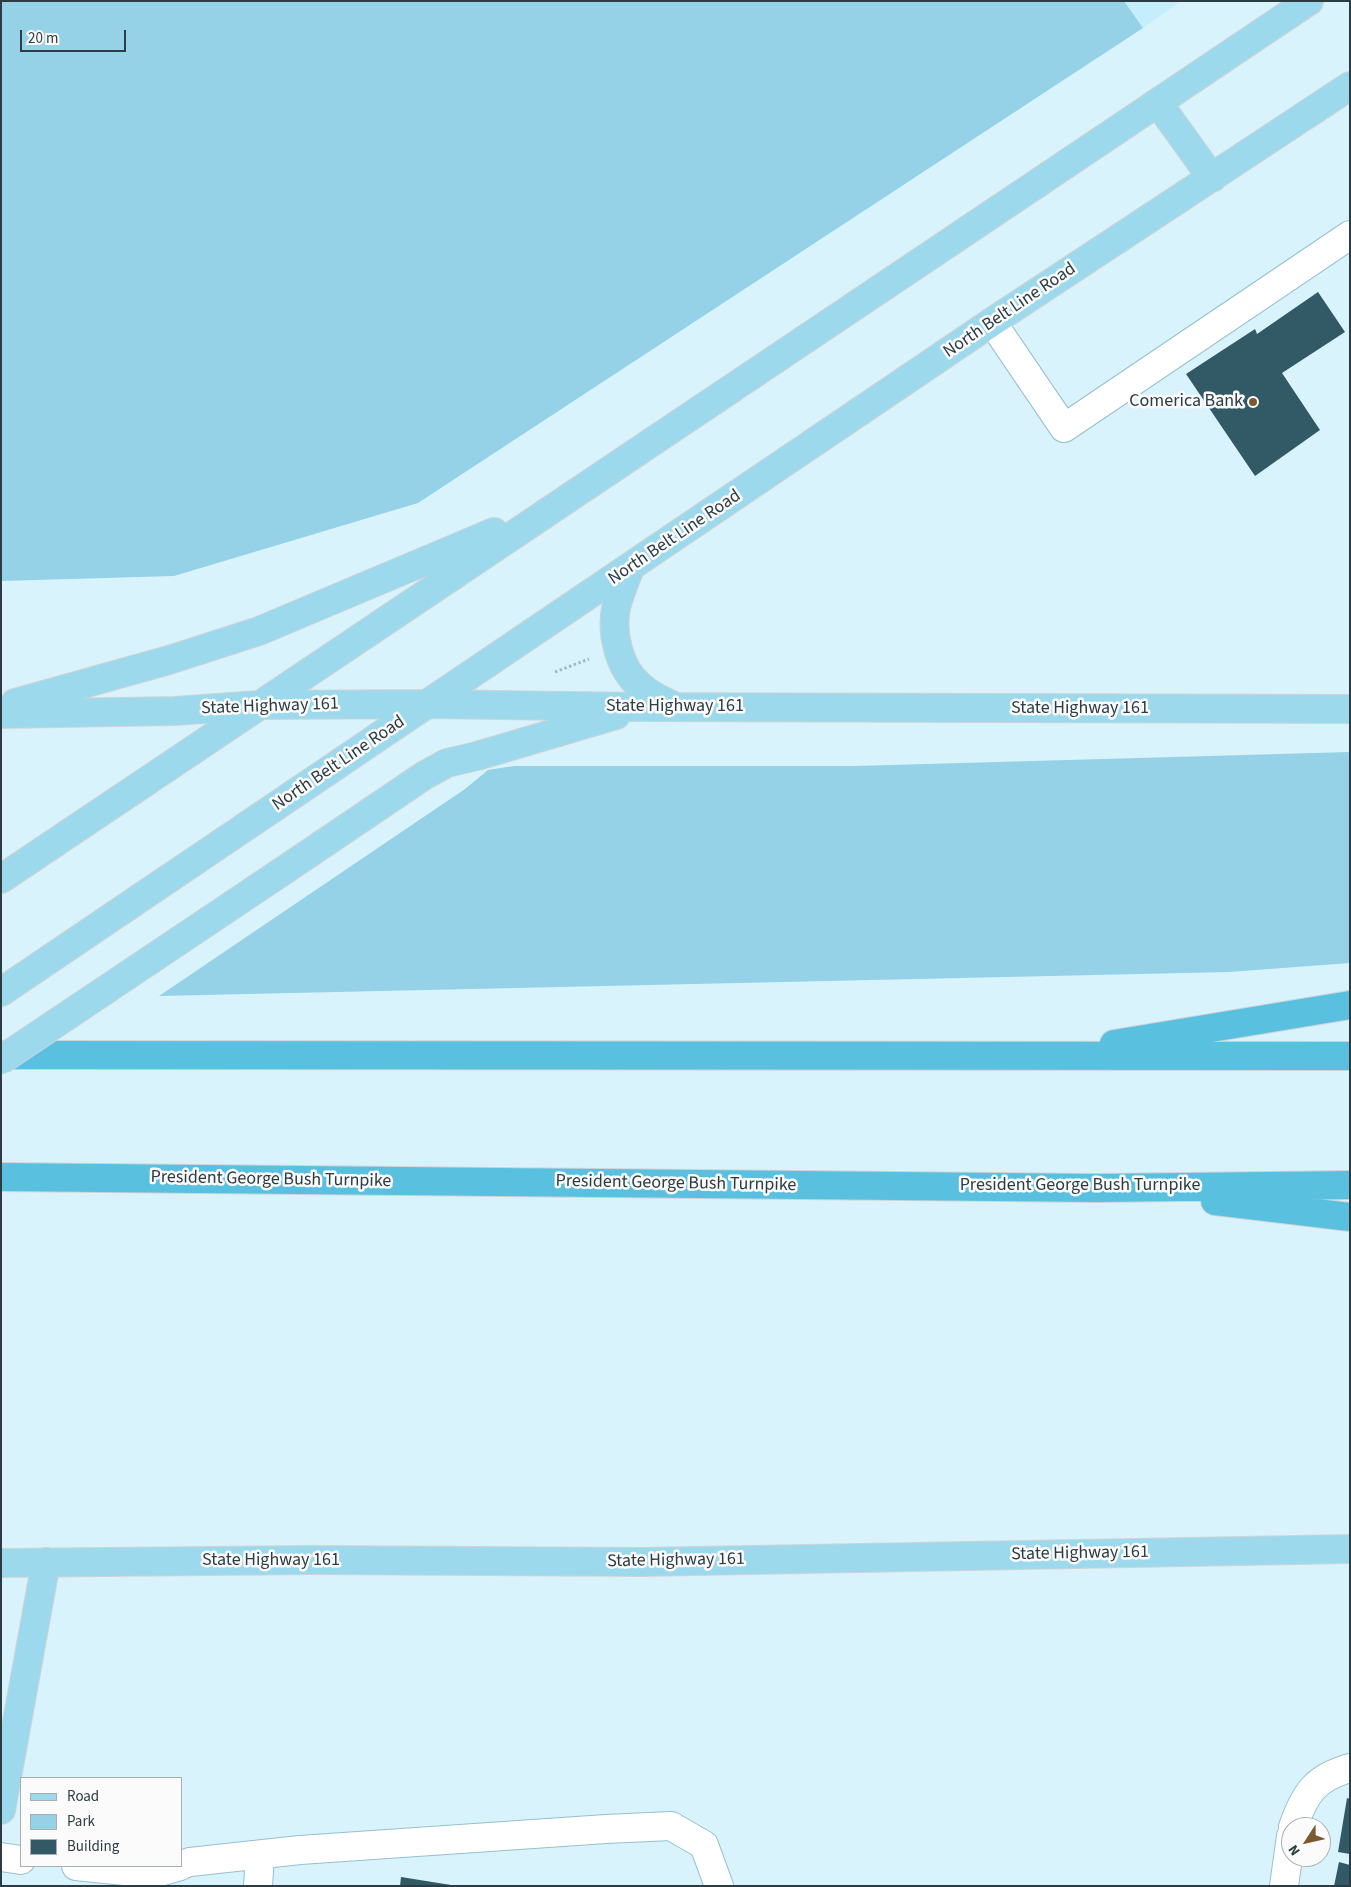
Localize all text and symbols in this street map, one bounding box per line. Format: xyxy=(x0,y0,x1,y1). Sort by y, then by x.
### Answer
scale bar xyxy=(22,20,129,52)
text: 20 m xyxy=(28,28,58,49)
street label: North Belt Line Road xyxy=(940,259,1080,363)
place label: Comerica Bank xyxy=(1129,391,1243,413)
marker: Comerica Bank xyxy=(1247,396,1259,408)
street label: North Belt Line Road xyxy=(605,486,745,590)
street label: State Highway 161 xyxy=(201,694,339,720)
street label: State Highway 161 xyxy=(606,696,744,718)
street label: State Highway 161 xyxy=(1011,698,1149,720)
street label: North Belt Line Road xyxy=(269,712,409,816)
street label: President George Bush Turnpike xyxy=(150,1167,392,1193)
street label: President George Bush Turnpike xyxy=(555,1171,797,1197)
street label: President George Bush Turnpike xyxy=(960,1175,1200,1197)
street label: State Highway 161 xyxy=(1011,1542,1149,1566)
street label: State Highway 161 xyxy=(607,1549,745,1573)
street label: State Highway 161 xyxy=(202,1550,340,1572)
legend xyxy=(20,1777,182,1867)
text: Road xyxy=(67,1786,99,1807)
text: Park xyxy=(67,1811,95,1832)
north arrow xyxy=(1281,1817,1331,1867)
text: Building xyxy=(67,1836,119,1857)
text: N xyxy=(1284,1840,1305,1860)

